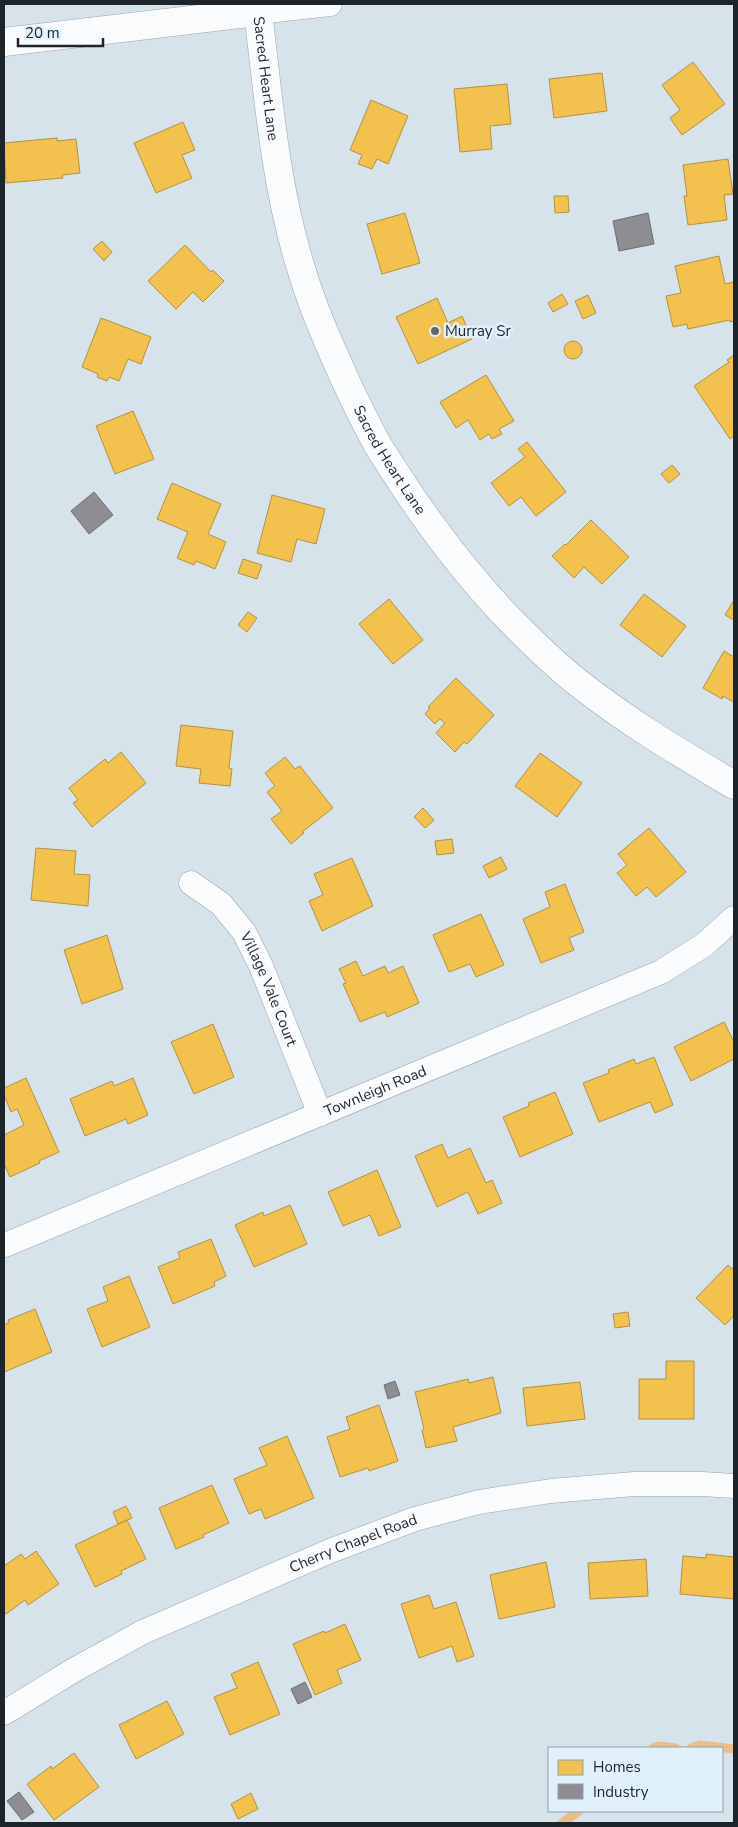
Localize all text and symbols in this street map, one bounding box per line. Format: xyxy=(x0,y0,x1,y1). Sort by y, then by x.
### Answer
scale bar xyxy=(18,15,102,47)
street label: Sacred Heart Lane xyxy=(249,15,283,142)
text: 20 m xyxy=(25,23,60,43)
place label: Murray Sr xyxy=(445,321,512,341)
marker: Murray Sr xyxy=(429,325,441,337)
street label: Sacred Heart Lane xyxy=(349,402,431,519)
street label: Village Vale Court xyxy=(235,927,302,1050)
street label: Townleigh Road xyxy=(321,1061,429,1121)
street label: Cherry Chapel Road xyxy=(286,1509,420,1578)
legend xyxy=(548,1747,723,1812)
text: Homes xyxy=(593,1757,641,1777)
text: Industry xyxy=(593,1782,649,1802)

